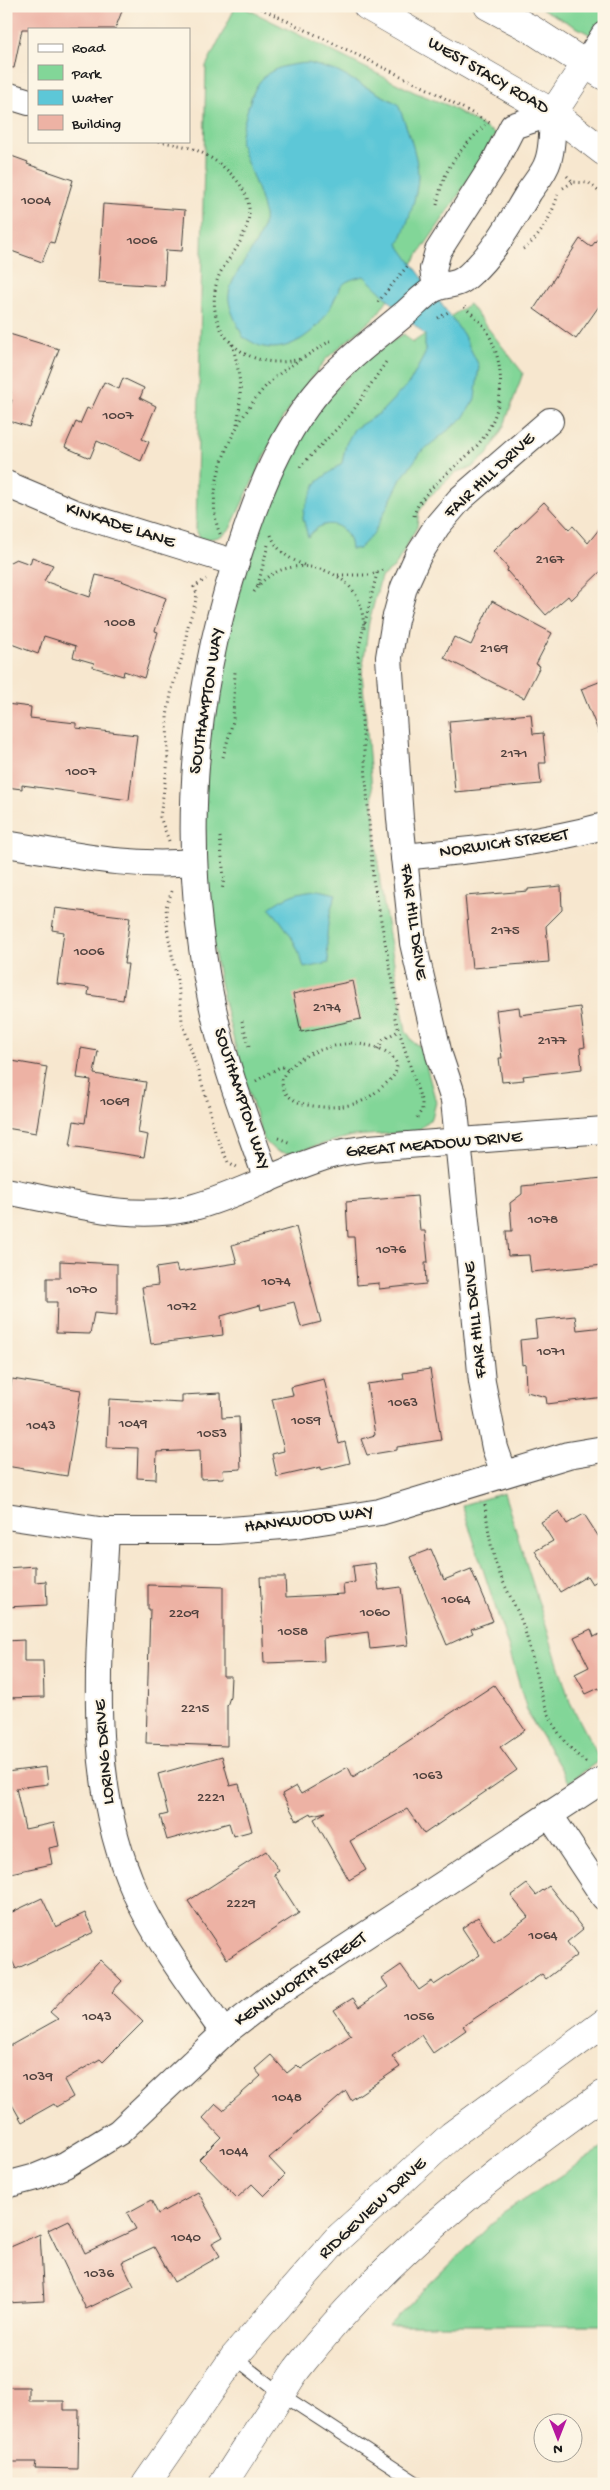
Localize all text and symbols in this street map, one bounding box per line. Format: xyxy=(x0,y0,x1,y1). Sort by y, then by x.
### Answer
legend xyxy=(28,28,190,142)
street label: WEST STACY ROAD xyxy=(423,33,553,119)
text: Road xyxy=(72,40,106,58)
text: Park xyxy=(71,66,102,84)
text: Water xyxy=(72,90,114,108)
text: Building xyxy=(71,116,121,134)
house number: 1004 xyxy=(20,192,51,210)
house number: 1006 xyxy=(126,232,158,250)
house number: 1007 xyxy=(102,407,135,425)
street label: FAIR HILL DRIVE xyxy=(439,428,540,524)
street label: KINKADE LANE xyxy=(63,498,178,554)
house number: 2167 xyxy=(536,551,566,569)
house number: 1008 xyxy=(103,614,136,632)
street label: SOUTHAMPTON WAY xyxy=(185,626,229,776)
house number: 2169 xyxy=(480,640,509,658)
house number: 2171 xyxy=(500,745,528,763)
house number: 1007 xyxy=(65,763,98,781)
street label: NORWICH STREET xyxy=(438,824,571,863)
street label: FAIR HILL DRIVE xyxy=(394,862,432,982)
house number: 2175 xyxy=(490,922,520,940)
house number: 1006 xyxy=(73,943,105,961)
house number: 2174 xyxy=(313,999,341,1017)
street label: SOUTHAMPTON WAY xyxy=(208,1025,274,1173)
house number: 2177 xyxy=(537,1032,568,1050)
house number: 1069 xyxy=(99,1093,130,1111)
street label: GREAT MEADOW DRIVE xyxy=(345,1127,524,1163)
house number: 1078 xyxy=(527,1211,558,1229)
house number: 1076 xyxy=(375,1241,406,1259)
street label: FAIR HILL DRIVE xyxy=(459,1260,493,1380)
house number: 1074 xyxy=(260,1273,291,1291)
house number: 1070 xyxy=(66,1281,98,1299)
house number: 1072 xyxy=(166,1298,197,1316)
house number: 1071 xyxy=(536,1343,565,1361)
house number: 1063 xyxy=(387,1394,418,1412)
house number: 1059 xyxy=(290,1412,321,1430)
house number: 1049 xyxy=(117,1415,148,1433)
house number: 1043 xyxy=(25,1417,56,1435)
house number: 1053 xyxy=(196,1425,227,1443)
street label: HANKWOOD WAY xyxy=(243,1502,375,1538)
house number: 1064 xyxy=(440,1591,471,1609)
house number: 1060 xyxy=(359,1604,391,1622)
house number: 2209 xyxy=(169,1605,200,1623)
house number: 1058 xyxy=(277,1623,308,1641)
street label: LORING DRIVE xyxy=(90,1698,120,1805)
house number: 2215 xyxy=(181,1700,209,1718)
house number: 1063 xyxy=(412,1767,443,1785)
house number: 2221 xyxy=(197,1789,225,1807)
house number: 2229 xyxy=(226,1895,256,1913)
street label: KENILWORTH STREET xyxy=(231,1927,372,2032)
house number: 1064 xyxy=(527,1927,558,1945)
house number: 1043 xyxy=(81,2008,112,2026)
house number: 1056 xyxy=(403,2008,434,2026)
house number: 1039 xyxy=(22,2068,53,2086)
house number: 1048 xyxy=(271,2089,302,2107)
house number: 1044 xyxy=(219,2143,248,2161)
street label: RIDGEVIEW DRIVE xyxy=(315,2153,432,2264)
house number: 1040 xyxy=(170,2229,202,2247)
house number: 1036 xyxy=(83,2265,114,2283)
north arrow xyxy=(532,2412,582,2462)
text: N xyxy=(553,2440,563,2457)

